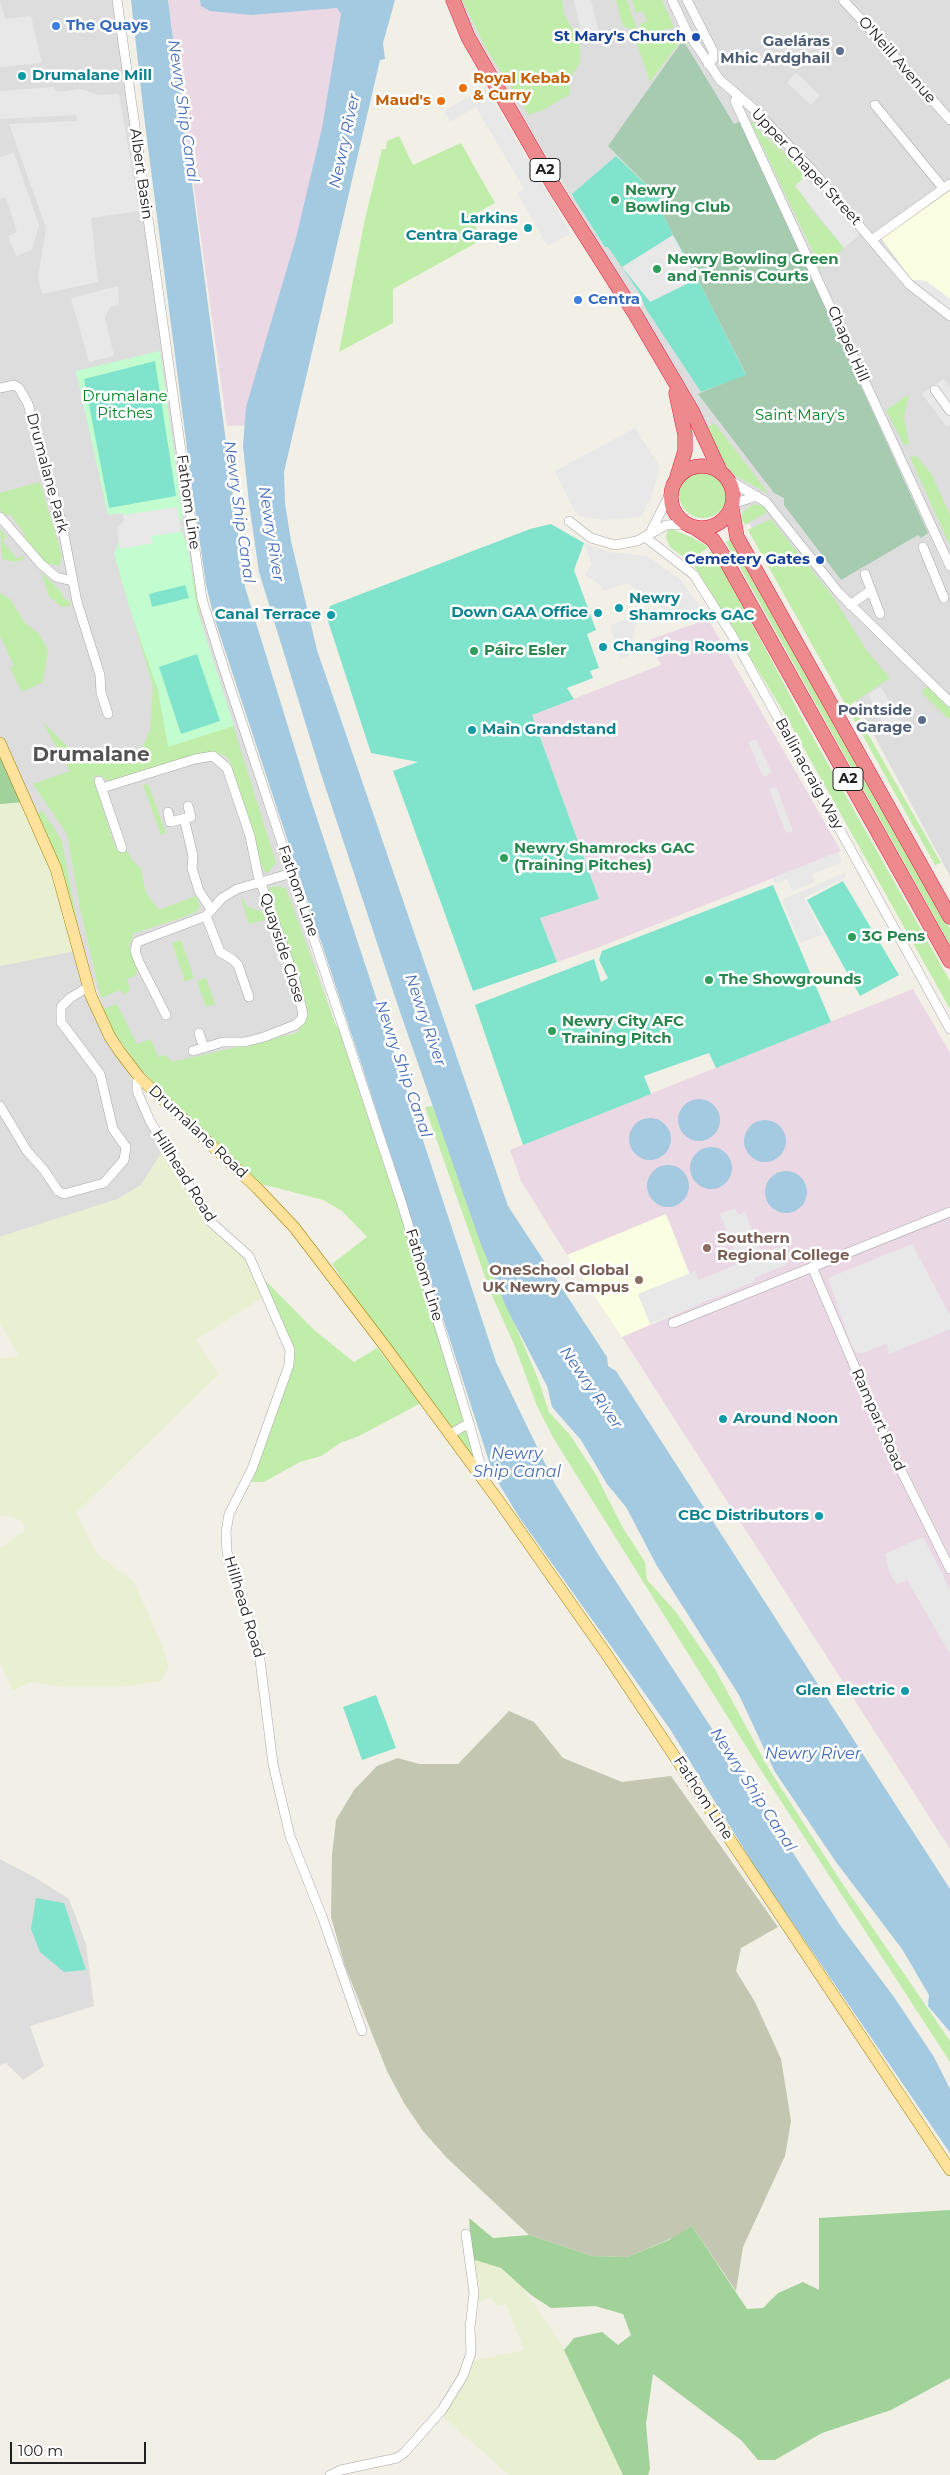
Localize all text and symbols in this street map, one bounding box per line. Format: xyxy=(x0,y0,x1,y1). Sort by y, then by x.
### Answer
street label: O'Neill Avenue xyxy=(854,13,940,107)
place label: The Quays xyxy=(66,17,148,35)
marker: The Quays xyxy=(50,20,62,32)
place label: St Mary's Church xyxy=(554,28,686,46)
marker: St Mary's Church xyxy=(690,31,702,43)
place label: Gaeláras Mhic Ardghail xyxy=(720,33,830,68)
water label: Newry Ship Canal xyxy=(163,39,203,183)
marker: Gaeláras Mhic Ardghail xyxy=(834,45,846,57)
place label: Drumalane Mill xyxy=(32,67,152,85)
marker: Drumalane Mill xyxy=(16,70,28,82)
place label: Royal Kebab & Curry xyxy=(473,70,570,105)
marker: Royal Kebab & Curry xyxy=(457,82,469,94)
water label: Newry River xyxy=(326,92,364,190)
place label: Maud's xyxy=(375,92,431,110)
marker: Maud's xyxy=(435,95,447,107)
street label: Upper Chapel Street xyxy=(747,105,865,229)
street label: Albert Basin xyxy=(126,127,156,221)
road number: A2 xyxy=(530,158,560,182)
place label: Newry Bowling Club xyxy=(625,182,730,217)
marker: Newry Bowling Club xyxy=(609,194,621,206)
place label: Larkins Centra Garage xyxy=(406,210,518,245)
marker: Larkins Centra Garage xyxy=(522,222,534,234)
place label: Newry Bowling Green and Tennis Courts xyxy=(667,251,839,286)
marker: Newry Bowling Green and Tennis Courts xyxy=(651,263,663,275)
place label: Centra xyxy=(588,291,640,309)
marker: Centra xyxy=(572,294,584,306)
street label: Chapel Hill xyxy=(823,303,873,385)
park label: Drumalane Pitches xyxy=(82,388,168,423)
park label: Saint Mary's xyxy=(755,407,845,425)
street label: Drumalane Park xyxy=(22,411,72,535)
water label: Newry Ship Canal xyxy=(219,440,259,584)
street label: Fathom Line xyxy=(172,453,204,551)
water label: Newry River xyxy=(254,485,288,583)
place label: Cemetery Gates xyxy=(685,551,810,569)
marker: Cemetery Gates xyxy=(814,554,826,566)
place label: Newry Shamrocks GAC xyxy=(629,590,754,625)
marker: Newry Shamrocks GAC xyxy=(613,602,625,614)
place label: Down GAA Office xyxy=(451,604,588,622)
place label: Canal Terrace xyxy=(215,606,321,624)
marker: Down GAA Office xyxy=(592,607,604,619)
marker: Canal Terrace xyxy=(325,609,337,621)
place label: Changing Rooms xyxy=(613,638,748,656)
marker: Changing Rooms xyxy=(597,641,609,653)
place label: Páirc Esler xyxy=(484,642,566,660)
marker: Páirc Esler xyxy=(468,645,480,657)
place label: Pointside Garage xyxy=(838,702,912,737)
marker: Pointside Garage xyxy=(916,714,928,726)
street label: Ballinacraig Way xyxy=(771,715,847,833)
place label: Main Grandstand xyxy=(482,721,616,739)
marker: Main Grandstand xyxy=(466,724,478,736)
district label: Drumalane xyxy=(32,743,150,767)
road number: A2 xyxy=(833,768,863,791)
place label: Newry Shamrocks GAC (Training Pitches) xyxy=(514,840,695,875)
street label: Fathom Line xyxy=(274,843,322,939)
marker: Newry Shamrocks GAC (Training Pitches) xyxy=(498,852,510,864)
street label: Quayside Close xyxy=(256,891,308,1005)
place label: 3G Pens xyxy=(862,928,925,946)
marker: 3G Pens xyxy=(846,931,858,943)
water label: Newry River xyxy=(400,971,450,1069)
place label: The Showgrounds xyxy=(719,971,862,989)
marker: The Showgrounds xyxy=(703,974,715,986)
water label: Newry Ship Canal xyxy=(371,998,435,1140)
place label: Newry City AFC Training Pitch xyxy=(562,1013,684,1048)
marker: Newry City AFC Training Pitch xyxy=(546,1025,558,1037)
street label: Drumalane Road xyxy=(145,1082,251,1182)
street label: Hillhead Road xyxy=(148,1127,220,1225)
street label: Fathom Line xyxy=(401,1227,447,1323)
place label: Southern Regional College xyxy=(717,1230,850,1265)
marker: Southern Regional College xyxy=(701,1242,713,1254)
place label: OneSchool Global UK Newry Campus xyxy=(482,1262,629,1297)
marker: OneSchool Global UK Newry Campus xyxy=(633,1274,645,1286)
water label: Newry River xyxy=(556,1343,626,1433)
street label: Rampart Road xyxy=(847,1366,909,1474)
place label: Around Noon xyxy=(733,1410,838,1428)
marker: Around Noon xyxy=(717,1413,729,1425)
water label: Newry Ship Canal xyxy=(473,1444,561,1482)
place label: CBC Distributors xyxy=(678,1507,809,1525)
marker: CBC Distributors xyxy=(813,1510,825,1522)
street label: Hillhead Road xyxy=(220,1554,268,1660)
place label: Glen Electric xyxy=(795,1682,895,1700)
marker: Glen Electric xyxy=(899,1685,911,1697)
water label: Newry Ship Canal xyxy=(706,1725,800,1855)
water label: Newry River xyxy=(765,1744,861,1764)
street label: Fathom Line xyxy=(669,1753,737,1843)
scale bar xyxy=(12,2432,149,2464)
text: 100 m xyxy=(18,2441,63,2460)

